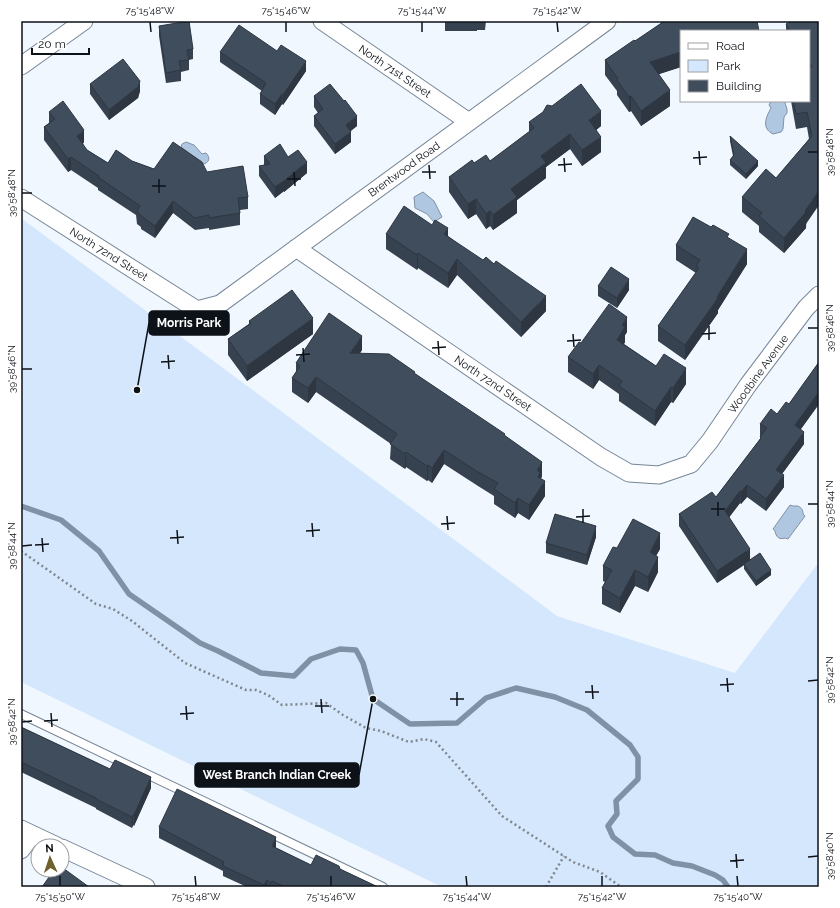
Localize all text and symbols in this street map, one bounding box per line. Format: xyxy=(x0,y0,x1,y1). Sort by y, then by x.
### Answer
text: 75°15'48"W xyxy=(126,5,175,16)
text: 75°15'46"W xyxy=(261,5,311,16)
text: 75°15'44"W xyxy=(398,5,447,16)
text: 75°15'42"W xyxy=(533,5,582,16)
scale bar xyxy=(32,30,89,56)
legend xyxy=(680,30,810,102)
text: 20 m xyxy=(38,37,66,51)
text: Road xyxy=(716,39,745,53)
street label: North 71st Street xyxy=(356,42,434,101)
text: Park xyxy=(716,59,741,73)
text: Building xyxy=(716,79,762,93)
text: 39°58'48"N xyxy=(824,128,835,176)
street label: Brentwood Road xyxy=(366,139,443,200)
text: 39°58'48"N xyxy=(6,169,17,217)
street label: North 72nd Street xyxy=(67,225,151,284)
text: 39°58'46"N xyxy=(824,304,835,352)
callout: Morris Park xyxy=(149,311,229,335)
text: Morris Park xyxy=(157,316,221,330)
street label: Woodbine Avenue xyxy=(726,332,792,416)
text: 39°58'46"N xyxy=(6,345,17,393)
street label: North 72nd Street xyxy=(452,353,534,414)
text: 39°58'44"N xyxy=(824,480,835,528)
text: 39°58'44"N xyxy=(6,522,17,570)
text: 39°58'42"N xyxy=(824,656,835,704)
text: 39°58'42"N xyxy=(6,698,17,746)
callout: West Branch Indian Creek xyxy=(195,763,359,787)
text: West Branch Indian Creek xyxy=(203,768,352,782)
text: 39°58'40"N xyxy=(824,832,835,880)
north arrow xyxy=(30,838,70,878)
text: N xyxy=(45,842,54,855)
text: 75°15'50"W xyxy=(35,891,85,902)
text: 75°15'48"W xyxy=(172,891,221,902)
text: 75°15'46"W xyxy=(306,891,356,902)
text: 75°15'44"W xyxy=(443,891,492,902)
text: 75°15'42"W xyxy=(578,891,627,902)
text: 75°15'40"W xyxy=(713,891,763,902)

